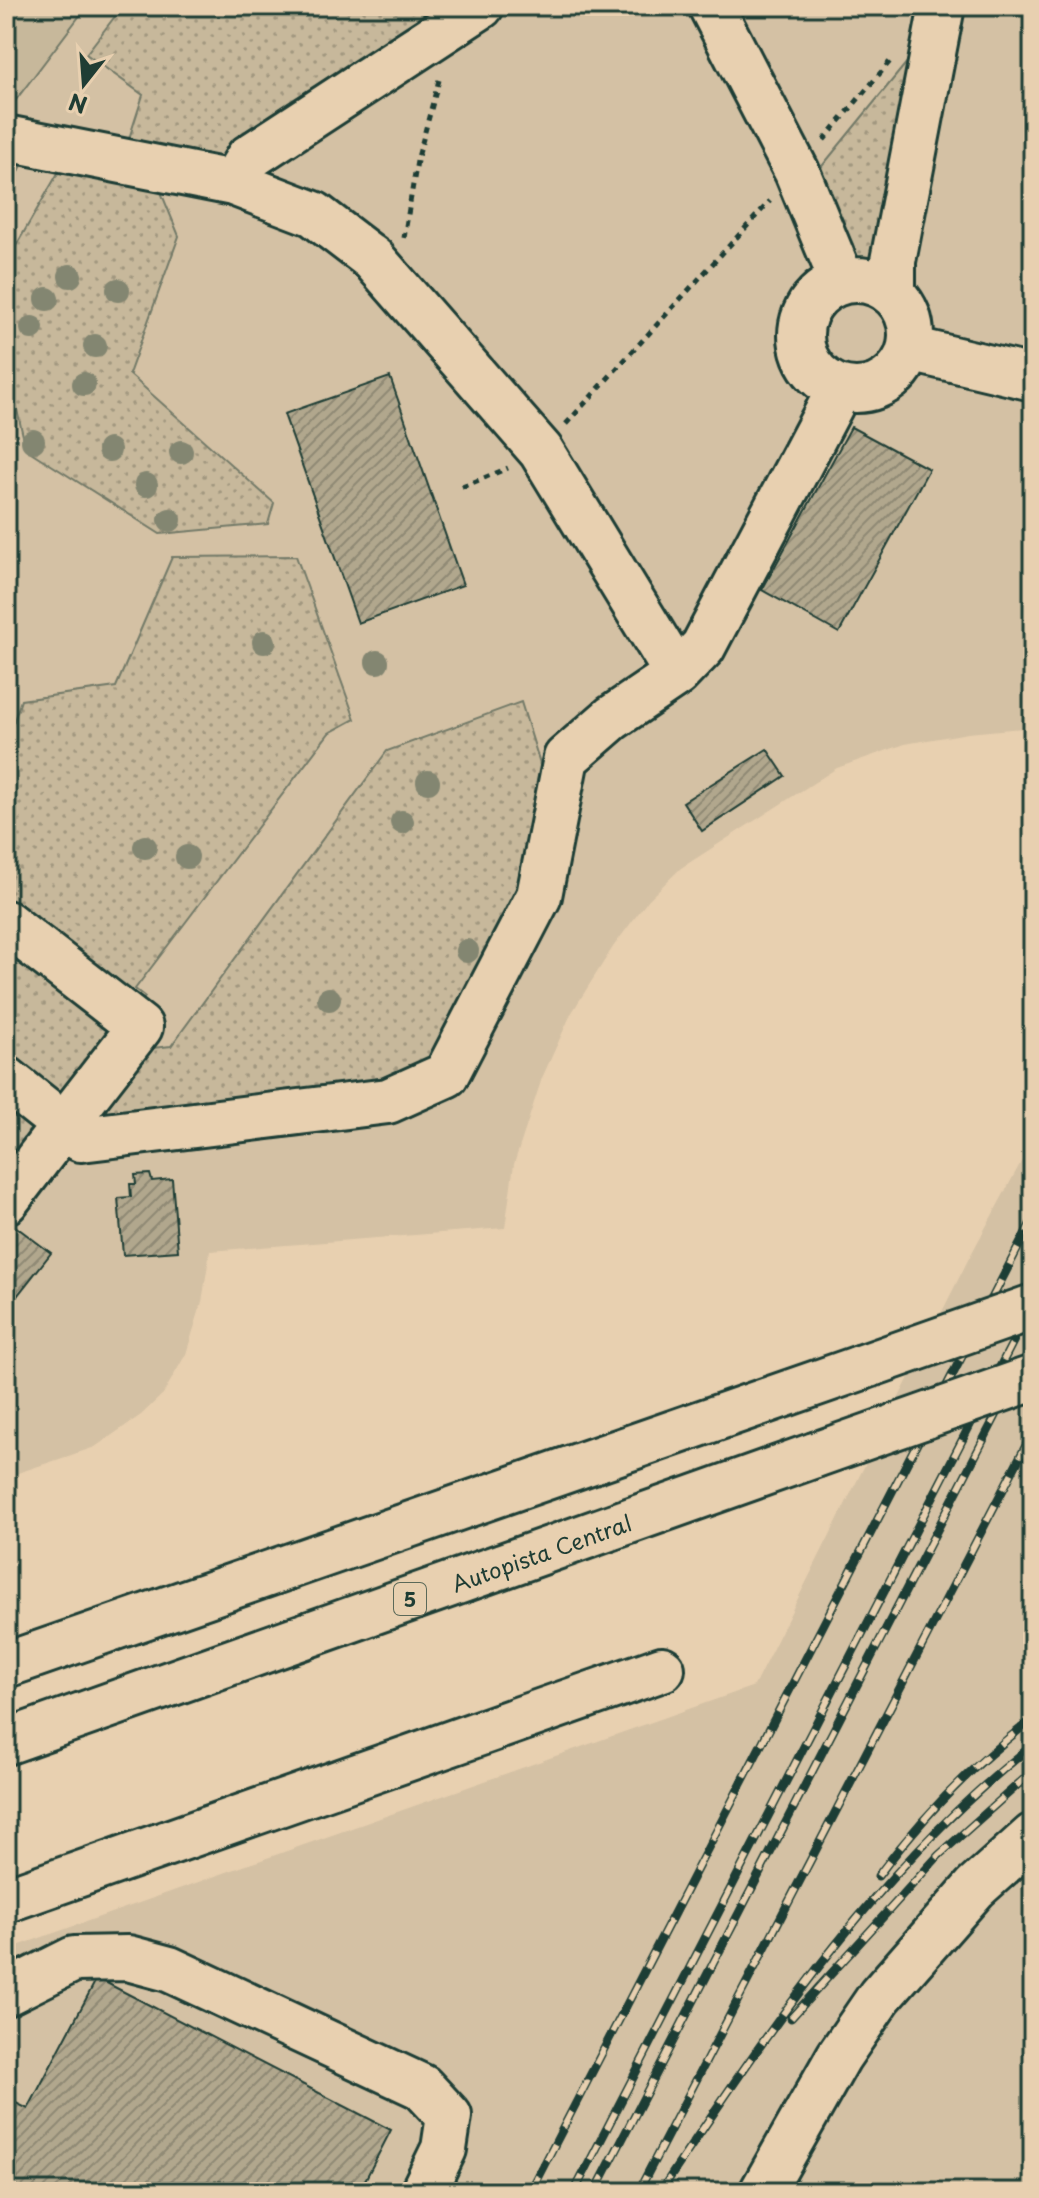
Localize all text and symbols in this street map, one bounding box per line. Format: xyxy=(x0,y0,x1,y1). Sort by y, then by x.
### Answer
north arrow xyxy=(44,44,124,124)
text: N xyxy=(65,86,91,123)
street label: Autopista Central xyxy=(447,1505,636,1599)
road number: 5 xyxy=(394,1583,426,1615)

